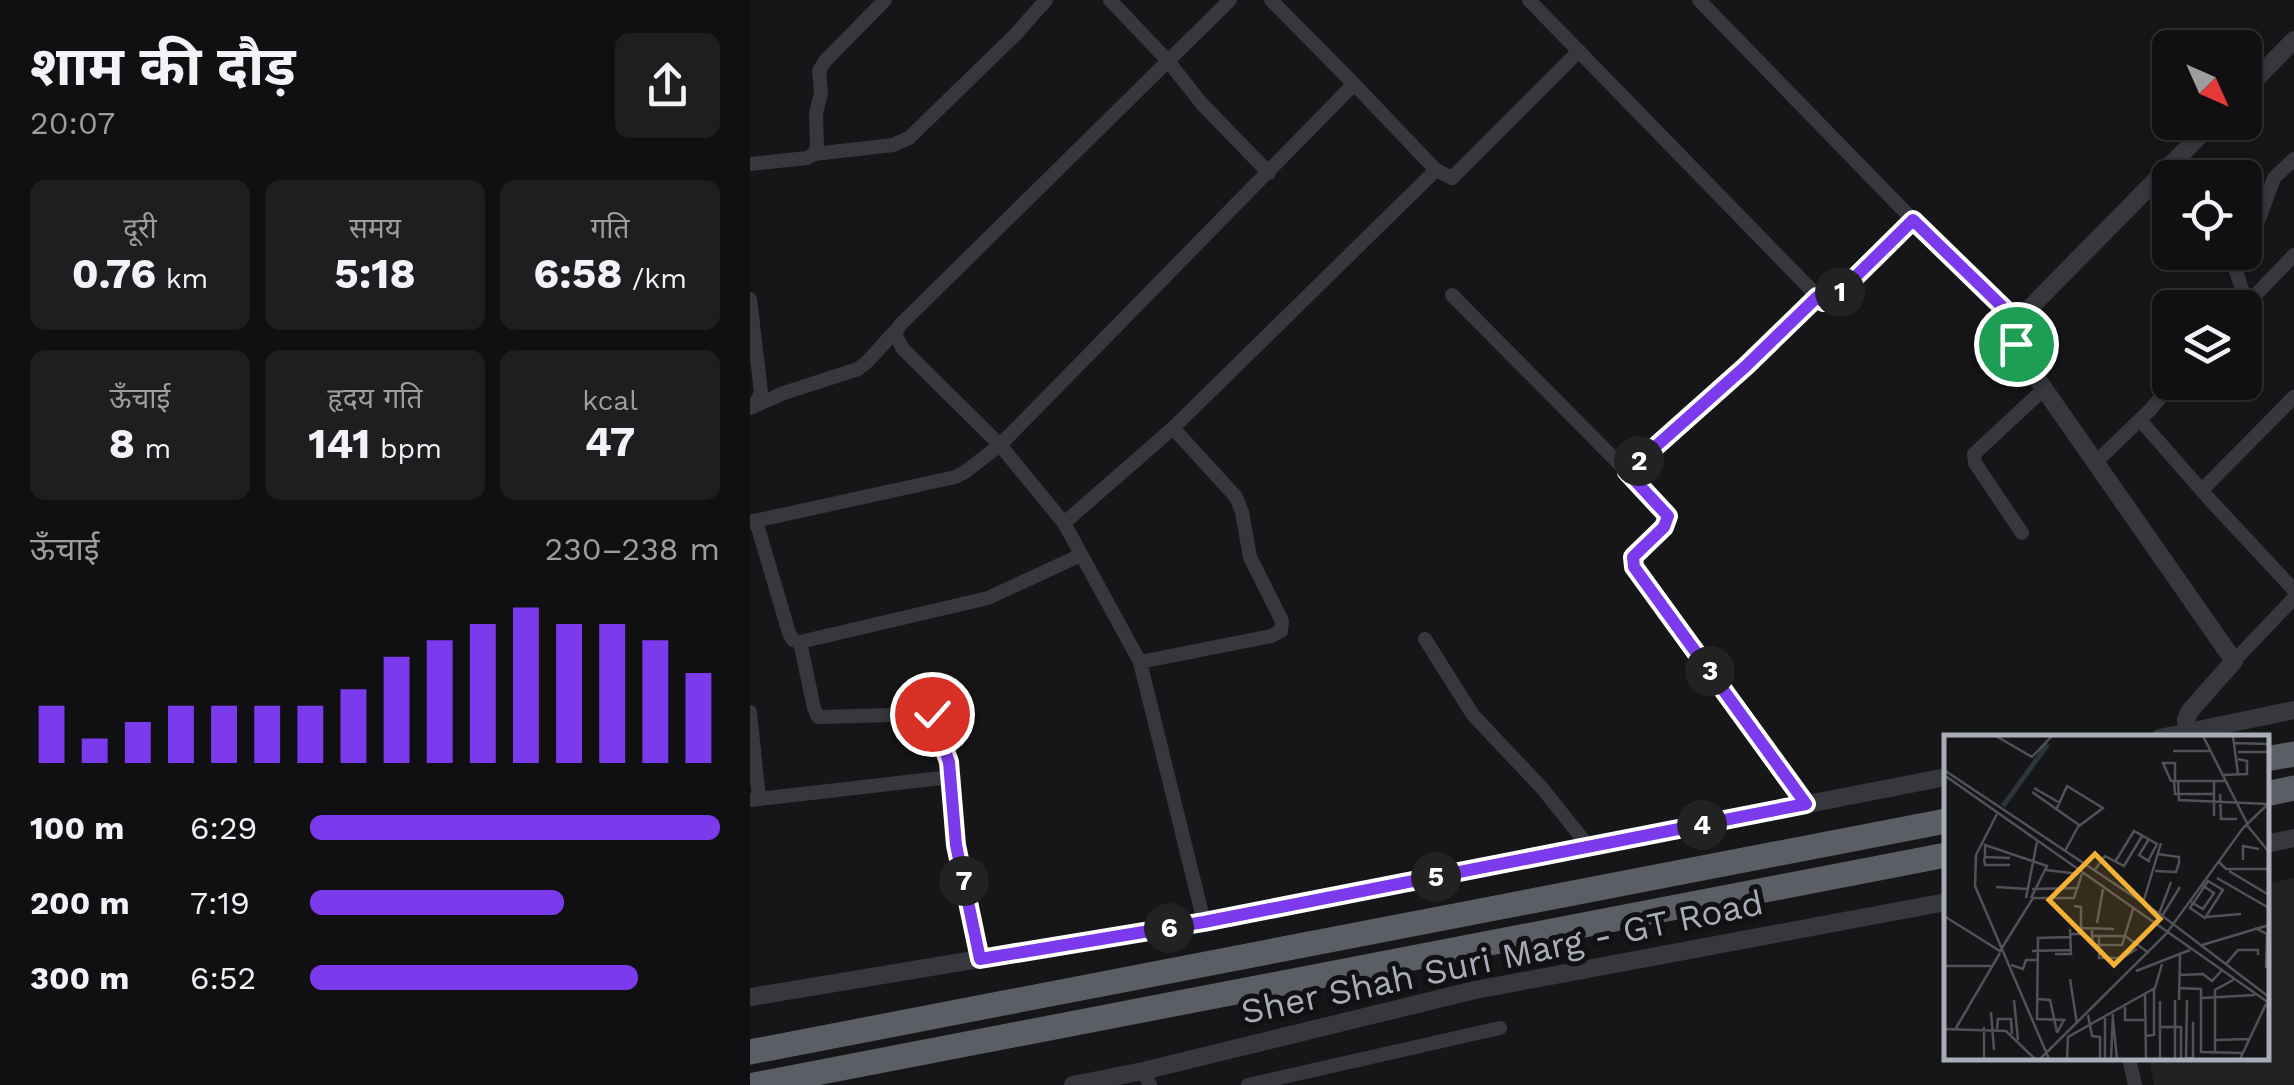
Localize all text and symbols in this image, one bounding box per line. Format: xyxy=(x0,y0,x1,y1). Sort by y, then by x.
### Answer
north arrow xyxy=(2152,30,2262,140)
map controls xyxy=(2152,30,2262,400)
button: share xyxy=(615,33,720,138)
text: शाम की दौड़ xyxy=(30,34,296,98)
text: 20:07 xyxy=(30,104,115,142)
button: locate xyxy=(2152,160,2262,270)
text: दूरी xyxy=(123,212,157,245)
text: समय xyxy=(349,212,401,245)
text: गति xyxy=(591,212,629,245)
text: 0.76 xyxy=(72,249,156,298)
text: 5:18 xyxy=(334,249,416,298)
text: 6:58 xyxy=(533,249,623,298)
text: km xyxy=(156,262,208,295)
text: /km xyxy=(623,262,687,295)
pin: 1 xyxy=(1815,267,1865,317)
text: 1 xyxy=(1834,275,1846,308)
button: layers xyxy=(2152,290,2262,400)
pin xyxy=(1974,302,2059,387)
icon: arrive xyxy=(1989,317,2044,372)
text: ऊँचाई xyxy=(110,382,170,415)
text: हृदय गति xyxy=(327,382,423,415)
text: kcal xyxy=(582,384,638,417)
text: 47 xyxy=(585,417,635,466)
text: 8 xyxy=(109,419,135,468)
text: 141 xyxy=(308,419,370,468)
text: m xyxy=(135,432,171,465)
text: bpm xyxy=(370,432,442,465)
pin: 2 xyxy=(1614,436,1664,486)
text: 2 xyxy=(1631,444,1647,477)
text: ऊँचाई xyxy=(30,530,99,568)
text: 230–238 m xyxy=(544,530,720,568)
pin: 3 xyxy=(1685,646,1735,696)
text: 3 xyxy=(1702,654,1718,687)
pin xyxy=(890,672,975,757)
icon: check xyxy=(905,687,960,742)
inset map xyxy=(1944,735,2269,1060)
pin: 4 xyxy=(1677,800,1727,850)
text: 4 xyxy=(1693,808,1711,841)
text: 100 m xyxy=(30,809,124,847)
text: 6:29 xyxy=(190,809,257,847)
pin: 5 xyxy=(1411,852,1461,902)
pin: 7 xyxy=(939,856,989,906)
text: 5 xyxy=(1428,860,1444,893)
text: 7 xyxy=(955,864,973,897)
street label: Sher Shah Suri Marg - GT Road xyxy=(1237,881,1767,1033)
text: 200 m xyxy=(30,884,130,922)
text: 7:19 xyxy=(190,884,250,922)
pin: 6 xyxy=(1144,903,1194,953)
text: 6 xyxy=(1160,911,1178,944)
text: 300 m xyxy=(30,959,129,997)
text: 6:52 xyxy=(190,959,256,997)

